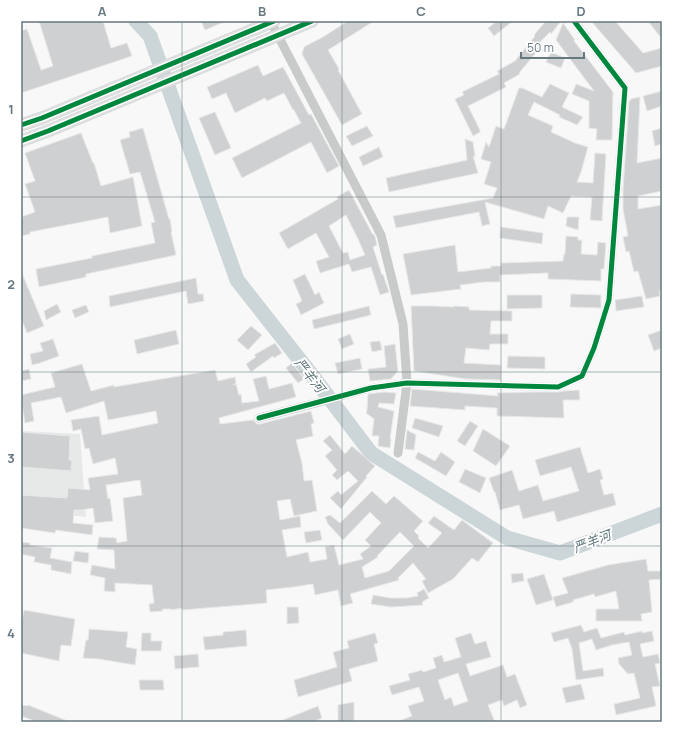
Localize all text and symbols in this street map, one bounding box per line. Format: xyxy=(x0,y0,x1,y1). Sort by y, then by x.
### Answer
text: A xyxy=(98,2,107,20)
text: B xyxy=(258,2,266,20)
text: C xyxy=(416,2,426,20)
text: D xyxy=(576,2,586,20)
scale bar xyxy=(521,34,584,60)
text: 50 m xyxy=(527,39,554,56)
text: 1 xyxy=(8,100,14,118)
text: 2 xyxy=(7,275,15,293)
water label: 严羊河 xyxy=(291,354,331,398)
text: 3 xyxy=(7,449,15,467)
water label: 严羊河 xyxy=(571,525,616,556)
text: 4 xyxy=(7,624,15,642)

